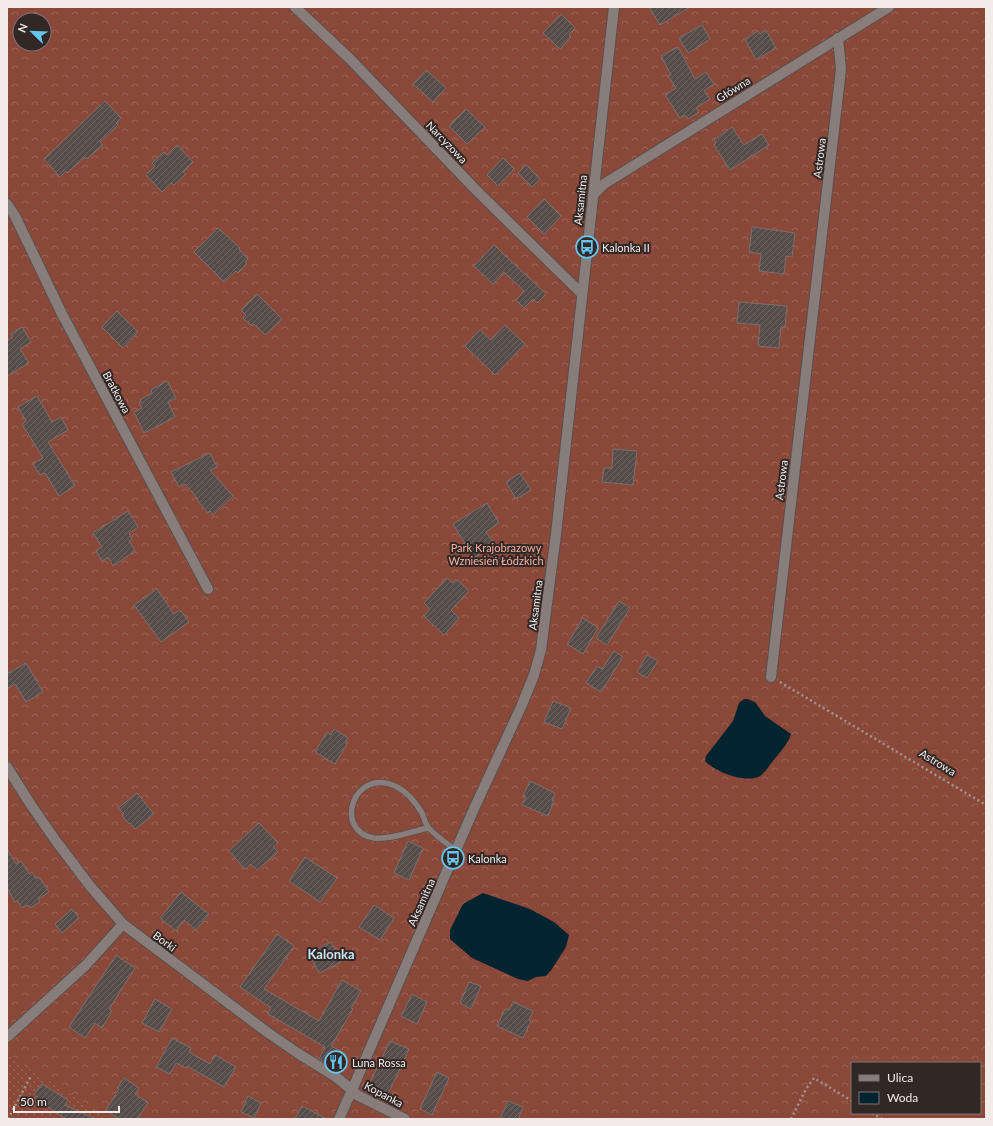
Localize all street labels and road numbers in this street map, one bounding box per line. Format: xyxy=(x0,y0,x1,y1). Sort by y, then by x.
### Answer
street label: Główna xyxy=(714,73,752,105)
street label: Narcyzowa xyxy=(424,118,470,166)
street label: Astrowa xyxy=(810,137,828,179)
street label: Aksamitna xyxy=(571,174,589,226)
street label: Bratkowa xyxy=(101,369,133,415)
street label: Astrowa xyxy=(772,459,790,501)
street label: Aksamitna xyxy=(525,579,545,631)
street label: Astrowa xyxy=(917,746,959,778)
street label: Aksamitna xyxy=(405,876,437,928)
street label: Borki xyxy=(151,928,179,954)
street label: Kopanka xyxy=(362,1078,406,1110)

